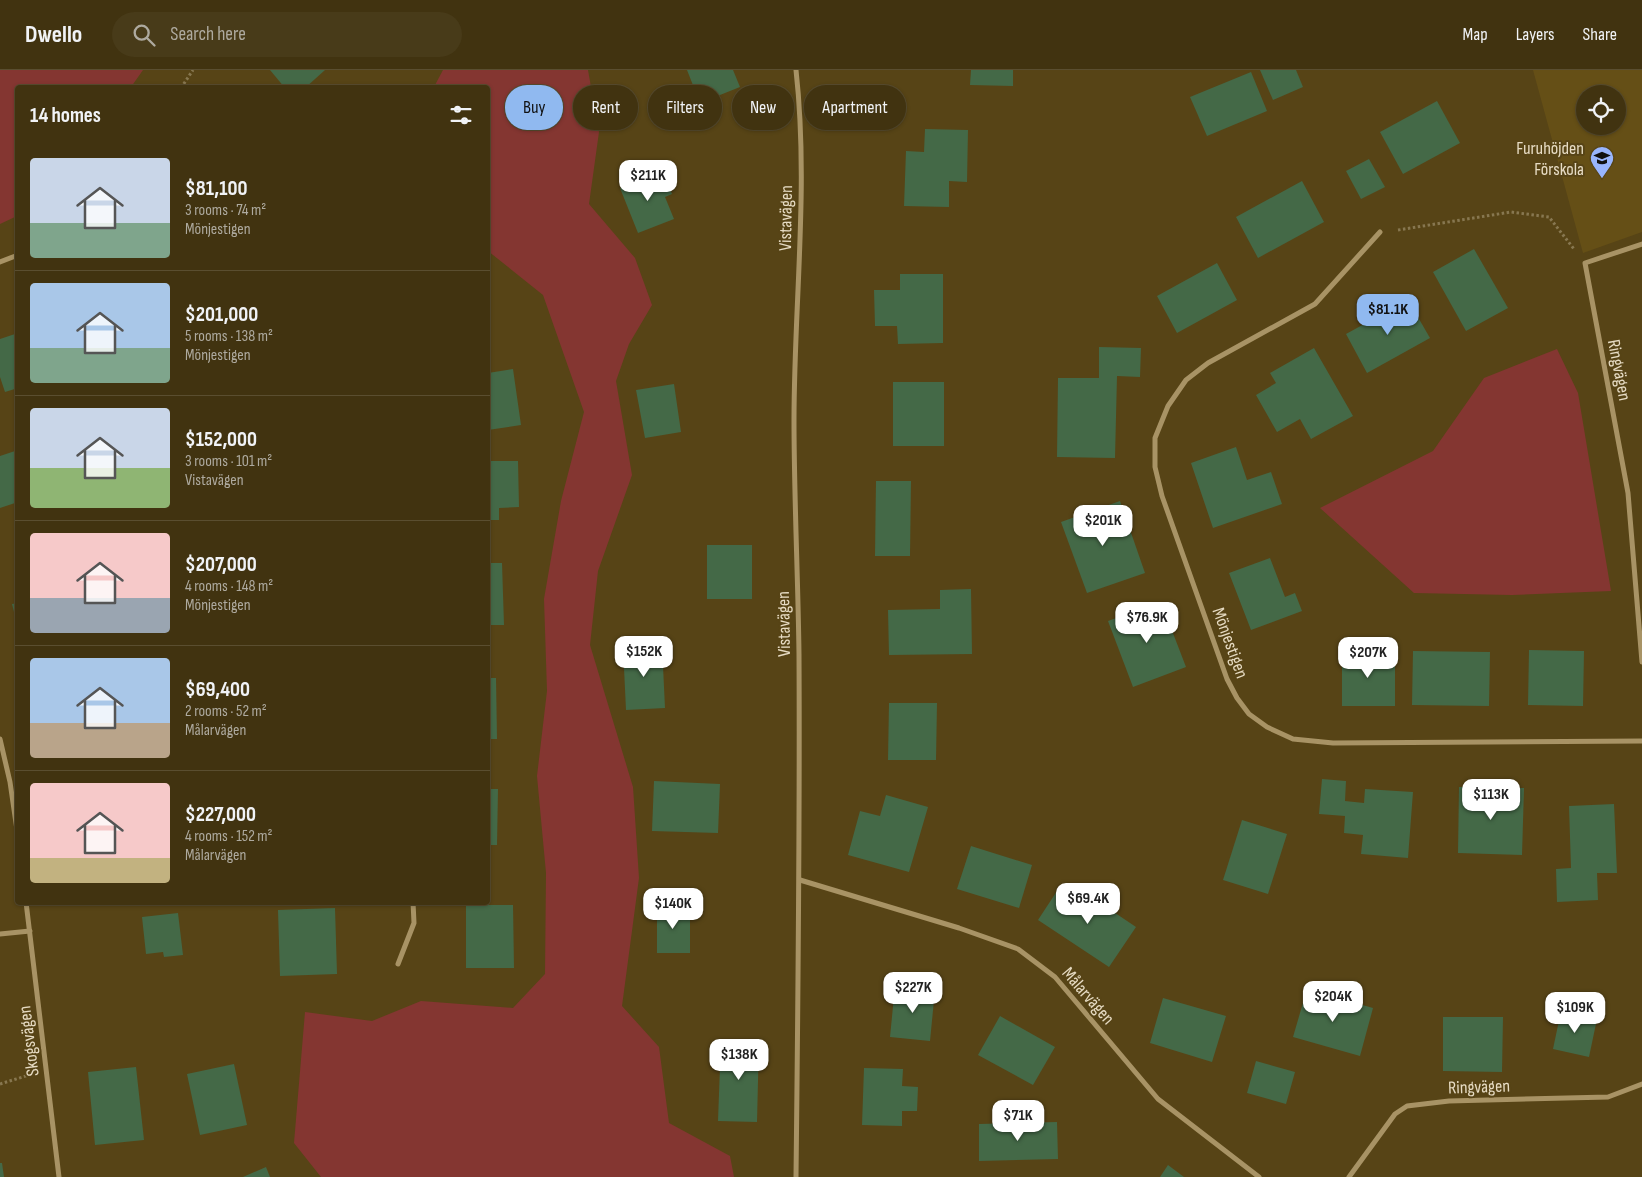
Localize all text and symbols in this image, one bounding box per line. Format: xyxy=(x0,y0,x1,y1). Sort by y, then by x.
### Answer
search box xyxy=(112,12,462,57)
text: Dwello xyxy=(25,20,82,49)
icon: search xyxy=(130,21,158,49)
text: Search here xyxy=(170,23,246,46)
text: Map xyxy=(1463,24,1488,45)
text: Layers xyxy=(1516,24,1555,45)
text: Share xyxy=(1583,24,1617,45)
chip: Buy xyxy=(505,85,563,130)
chip: Rent xyxy=(573,85,638,130)
chip: Filters xyxy=(648,85,722,130)
chip: New xyxy=(732,85,794,130)
chip: Apartment xyxy=(804,85,906,130)
map controls xyxy=(1576,85,1626,135)
button: locate xyxy=(1576,85,1626,135)
icon: filters xyxy=(447,101,475,129)
text: 14 homes xyxy=(30,103,101,128)
place label: Furuhöjden Förskola xyxy=(1516,138,1584,180)
school or university icon: Furuhöjden Förskola xyxy=(1589,145,1615,179)
pin: $211K xyxy=(613,160,683,202)
text: $211K xyxy=(630,166,666,185)
text: $81,100 xyxy=(185,176,248,201)
icon: home xyxy=(70,178,130,238)
street label: Vistavägen xyxy=(775,185,797,251)
text: 3 rooms · 74 m² xyxy=(185,201,266,220)
text: Mönjestigen xyxy=(185,220,251,239)
pin: $81.1K xyxy=(1347,294,1429,336)
text: $81.1K xyxy=(1368,300,1408,319)
text: $201,000 xyxy=(185,302,258,327)
icon: home xyxy=(70,303,130,363)
text: 5 rooms · 138 m² xyxy=(185,327,273,346)
street label: Ringvägen xyxy=(1603,338,1635,402)
text: Mönjestigen xyxy=(185,346,251,365)
text: $152,000 xyxy=(185,427,257,452)
icon: home xyxy=(70,428,130,488)
text: 3 rooms · 101 m² xyxy=(185,452,272,471)
text: Vistavägen xyxy=(185,471,243,490)
pin: $201K xyxy=(1068,504,1138,547)
text: $201K xyxy=(1084,511,1122,530)
text: $207,000 xyxy=(185,552,257,577)
icon: home xyxy=(70,553,130,613)
text: 4 rooms · 148 m² xyxy=(185,577,273,596)
street label: Vistavägen xyxy=(773,591,795,657)
text: Mönjestigen xyxy=(185,596,251,615)
pin: $76.9K xyxy=(1106,602,1188,644)
street label: Mönjestigen xyxy=(1208,605,1252,681)
text: $76.9K xyxy=(1126,608,1168,627)
pin: $152K xyxy=(609,636,679,678)
pin: $207K xyxy=(1333,636,1403,679)
text: $152K xyxy=(626,642,662,661)
text: $207K xyxy=(1349,643,1387,662)
text: $69,400 xyxy=(185,677,250,702)
icon: home xyxy=(70,678,130,738)
text: 2 rooms · 52 m² xyxy=(185,702,267,721)
text: Målarvägen xyxy=(185,721,246,740)
pin: $113K xyxy=(1456,778,1526,821)
text: $113K xyxy=(1473,785,1509,804)
text: $227,000 xyxy=(185,802,256,827)
icon: home xyxy=(70,803,130,863)
text: 4 rooms · 152 m² xyxy=(185,827,273,846)
text: Målarvägen xyxy=(185,846,246,865)
pin: $69.4K xyxy=(1047,882,1129,925)
pin: $140K xyxy=(638,888,708,930)
text: $69.4K xyxy=(1067,889,1109,908)
text: $140K xyxy=(654,894,692,913)
street label: Målarvägen xyxy=(1057,963,1119,1029)
pin: $227K xyxy=(878,972,948,1014)
text: $227K xyxy=(894,978,932,997)
pin: $204K xyxy=(1298,980,1368,1023)
text: $204K xyxy=(1314,987,1352,1006)
pin: $109K xyxy=(1540,992,1610,1034)
text: $109K xyxy=(1556,998,1594,1017)
street label: Skogsvägen xyxy=(14,1004,44,1078)
pin: $138K xyxy=(704,1038,774,1081)
text: $138K xyxy=(720,1045,758,1064)
street label: Ringvägen xyxy=(1448,1075,1510,1099)
pin: $71K xyxy=(988,1100,1048,1142)
text: $71K xyxy=(1003,1106,1033,1125)

